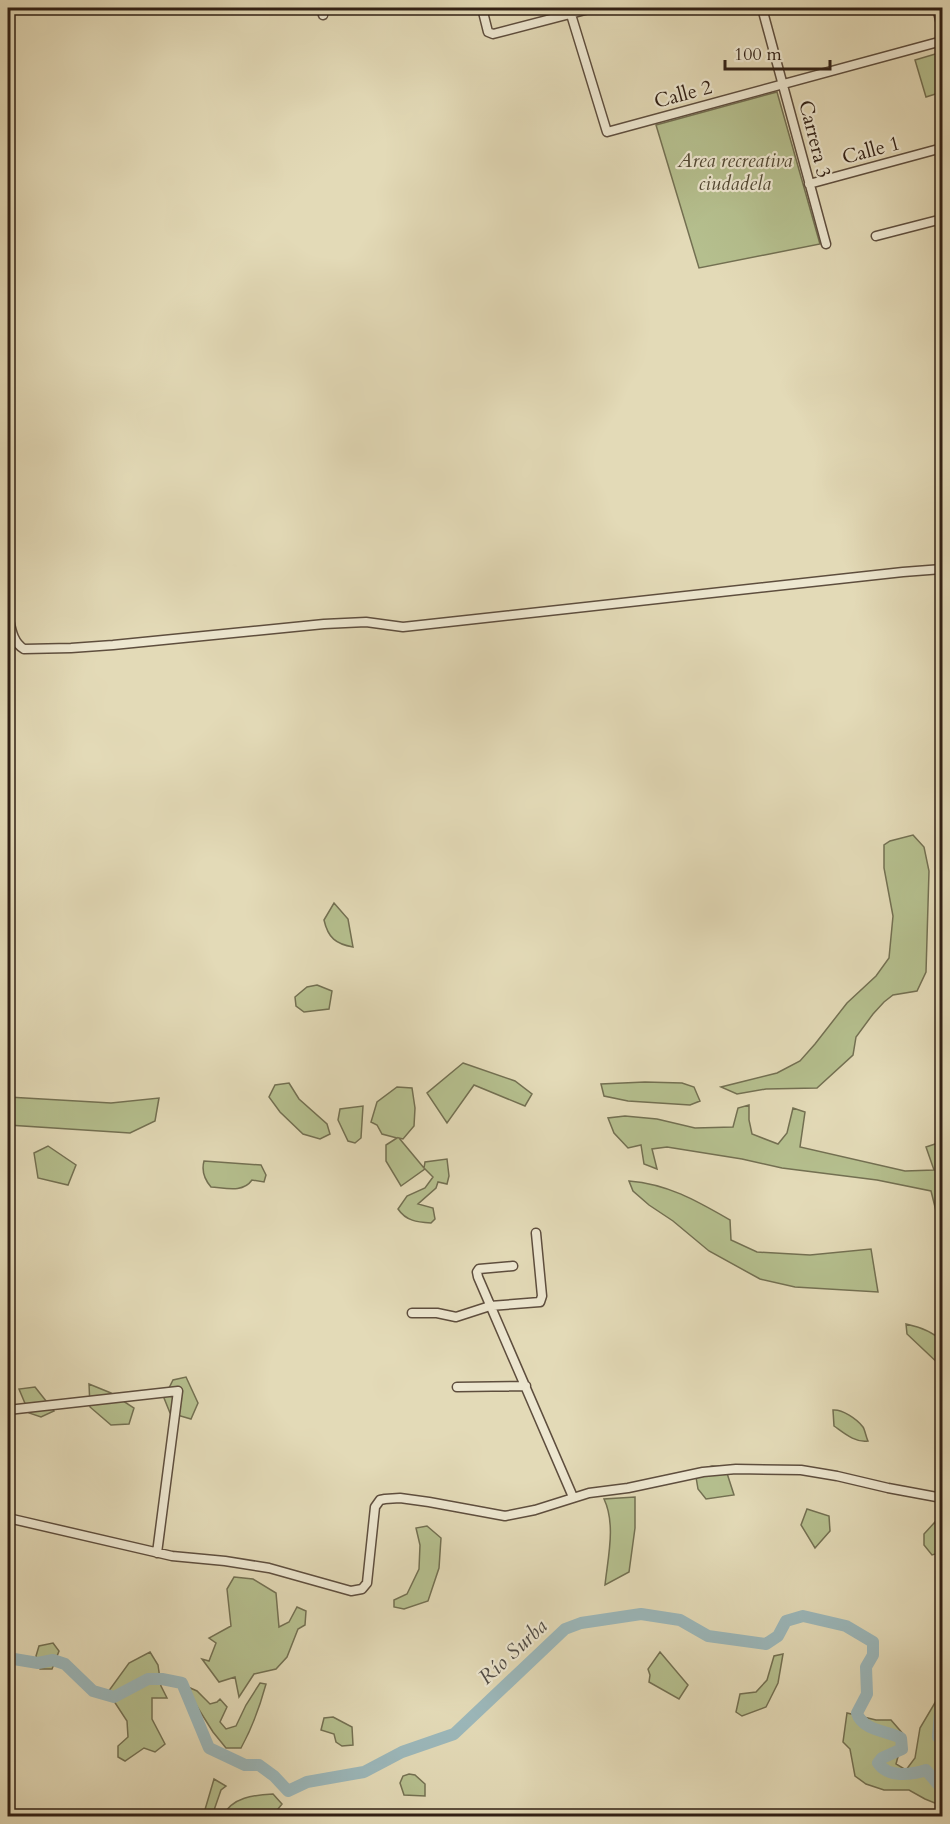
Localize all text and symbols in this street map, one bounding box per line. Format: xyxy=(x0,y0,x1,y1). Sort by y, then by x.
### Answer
scale bar xyxy=(725,33,830,71)
text: 100 m xyxy=(734,42,782,67)
street label: Calle 2 xyxy=(651,73,715,115)
street label: Carrera 3 xyxy=(792,97,838,181)
street label: Calle 1 xyxy=(839,129,903,171)
park label: Area recreativa ciudadela xyxy=(676,147,793,197)
water label: Río Surba xyxy=(472,1613,554,1691)

